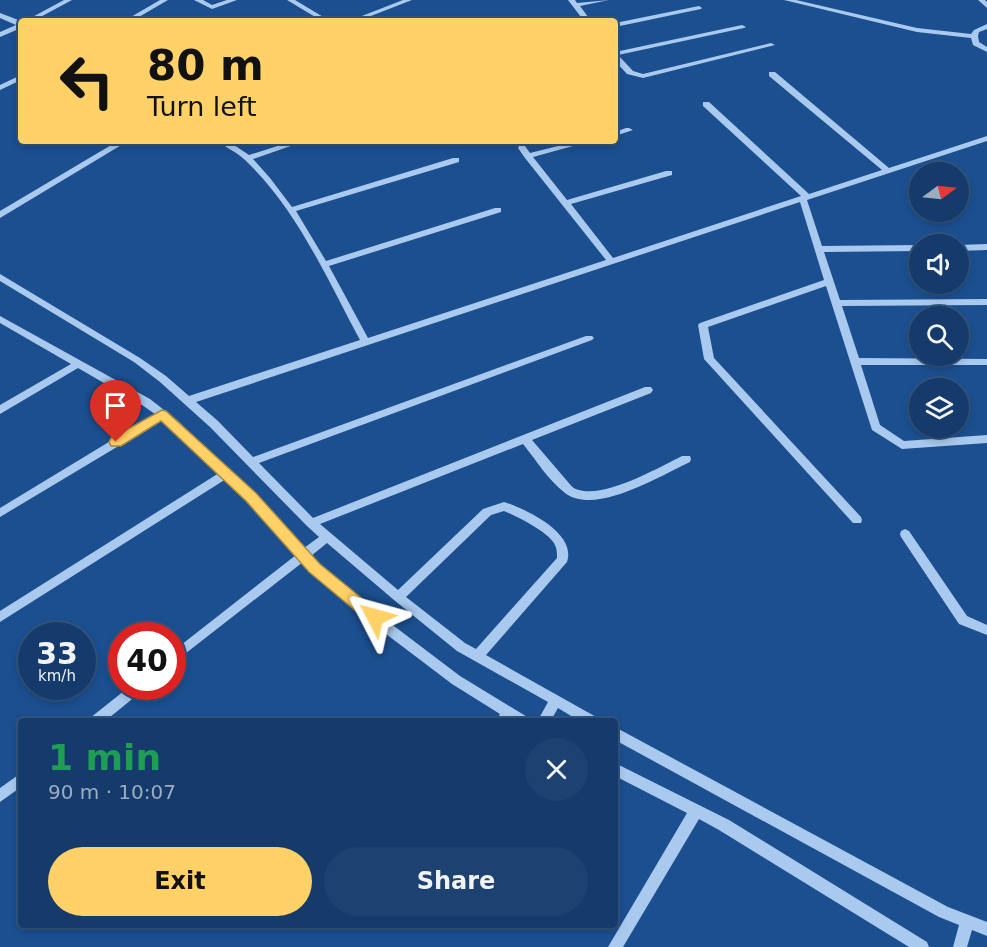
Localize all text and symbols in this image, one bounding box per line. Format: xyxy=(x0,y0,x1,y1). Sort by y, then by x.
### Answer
text: 80 m xyxy=(147,41,264,90)
icon: left xyxy=(48,42,126,120)
text: Turn left xyxy=(147,91,257,122)
north arrow xyxy=(909,162,969,222)
map controls xyxy=(909,162,969,438)
button: sound xyxy=(909,234,969,294)
button: search xyxy=(909,306,969,366)
button: layers xyxy=(909,378,969,438)
pin xyxy=(90,380,141,442)
icon: arrive xyxy=(99,389,132,422)
position arrow xyxy=(343,585,407,649)
speed limit sign: 40 xyxy=(108,622,186,700)
text: 33 xyxy=(36,636,78,671)
text: km/h xyxy=(38,667,76,685)
text: 1 min xyxy=(48,737,161,778)
button: close xyxy=(525,738,588,801)
text: 90 m · 10:07 xyxy=(48,780,176,804)
button: Exit xyxy=(48,847,312,916)
button: Share xyxy=(324,847,588,916)

